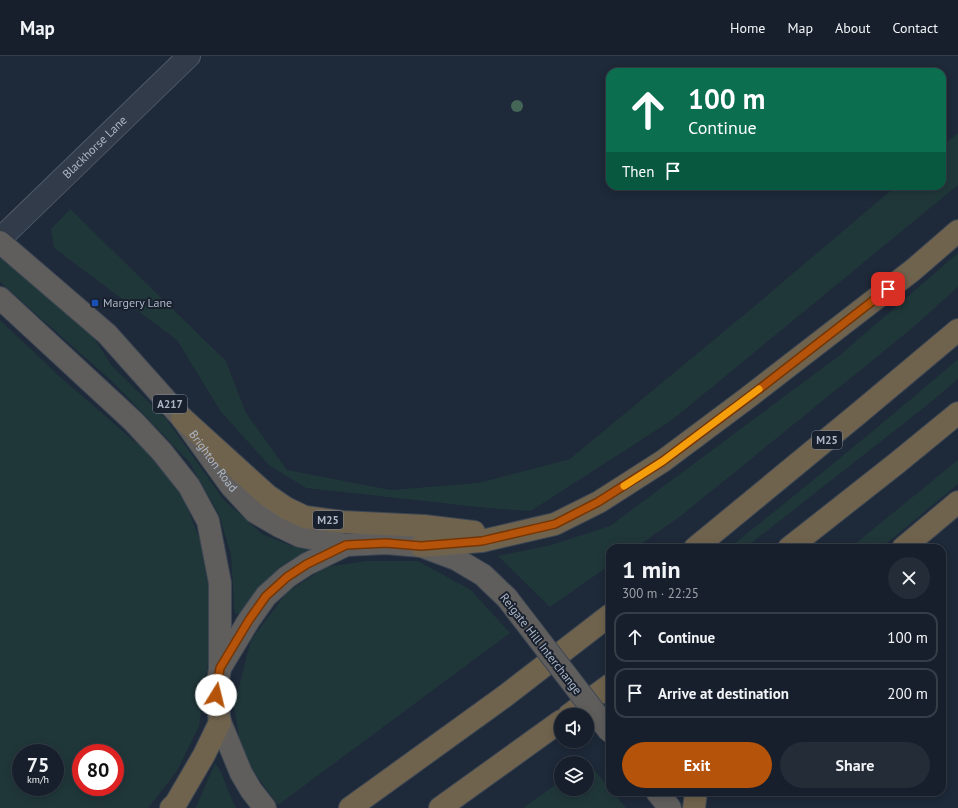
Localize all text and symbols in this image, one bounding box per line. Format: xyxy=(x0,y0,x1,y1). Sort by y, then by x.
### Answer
text: Map xyxy=(20,16,55,40)
text: Home xyxy=(730,19,765,37)
text: Map xyxy=(787,19,813,37)
text: About xyxy=(835,19,871,37)
text: Contact xyxy=(893,19,938,37)
text: 100 m xyxy=(688,80,765,117)
icon: ahead xyxy=(622,84,674,136)
street label: Blackhorse Lane xyxy=(59,112,130,181)
text: Continue xyxy=(688,116,757,139)
icon: arrive xyxy=(662,160,684,182)
text: Then xyxy=(622,162,654,181)
pin xyxy=(871,272,905,306)
icon: arrive xyxy=(877,278,899,300)
place label: Margery Lane xyxy=(103,295,172,310)
marker: Margery Lane xyxy=(90,298,100,308)
road number: A217 xyxy=(153,395,187,413)
street label: Brighton Road xyxy=(186,427,241,495)
road number: M25 xyxy=(812,431,842,449)
road number: M25 xyxy=(313,511,343,529)
text: 1 min xyxy=(622,554,681,585)
button: close xyxy=(888,557,930,599)
text: 300 m · 22:25 xyxy=(622,585,699,602)
street label: Reigate Hill Interchange xyxy=(497,590,586,697)
icon: ahead xyxy=(624,626,646,648)
text: Continue xyxy=(658,628,715,647)
text: 100 m xyxy=(887,628,928,647)
position arrow xyxy=(195,674,237,716)
icon: arrive xyxy=(624,682,646,704)
text: Arrive at destination xyxy=(658,684,789,703)
text: 200 m xyxy=(887,684,928,703)
map controls xyxy=(554,708,594,796)
button: sound xyxy=(554,708,594,748)
button: Exit xyxy=(622,742,772,788)
button: Share xyxy=(780,742,930,788)
speed limit sign: 80 xyxy=(72,744,124,796)
text: 75 xyxy=(27,752,49,778)
button: layers xyxy=(554,756,594,796)
text: km/h xyxy=(27,773,49,786)

